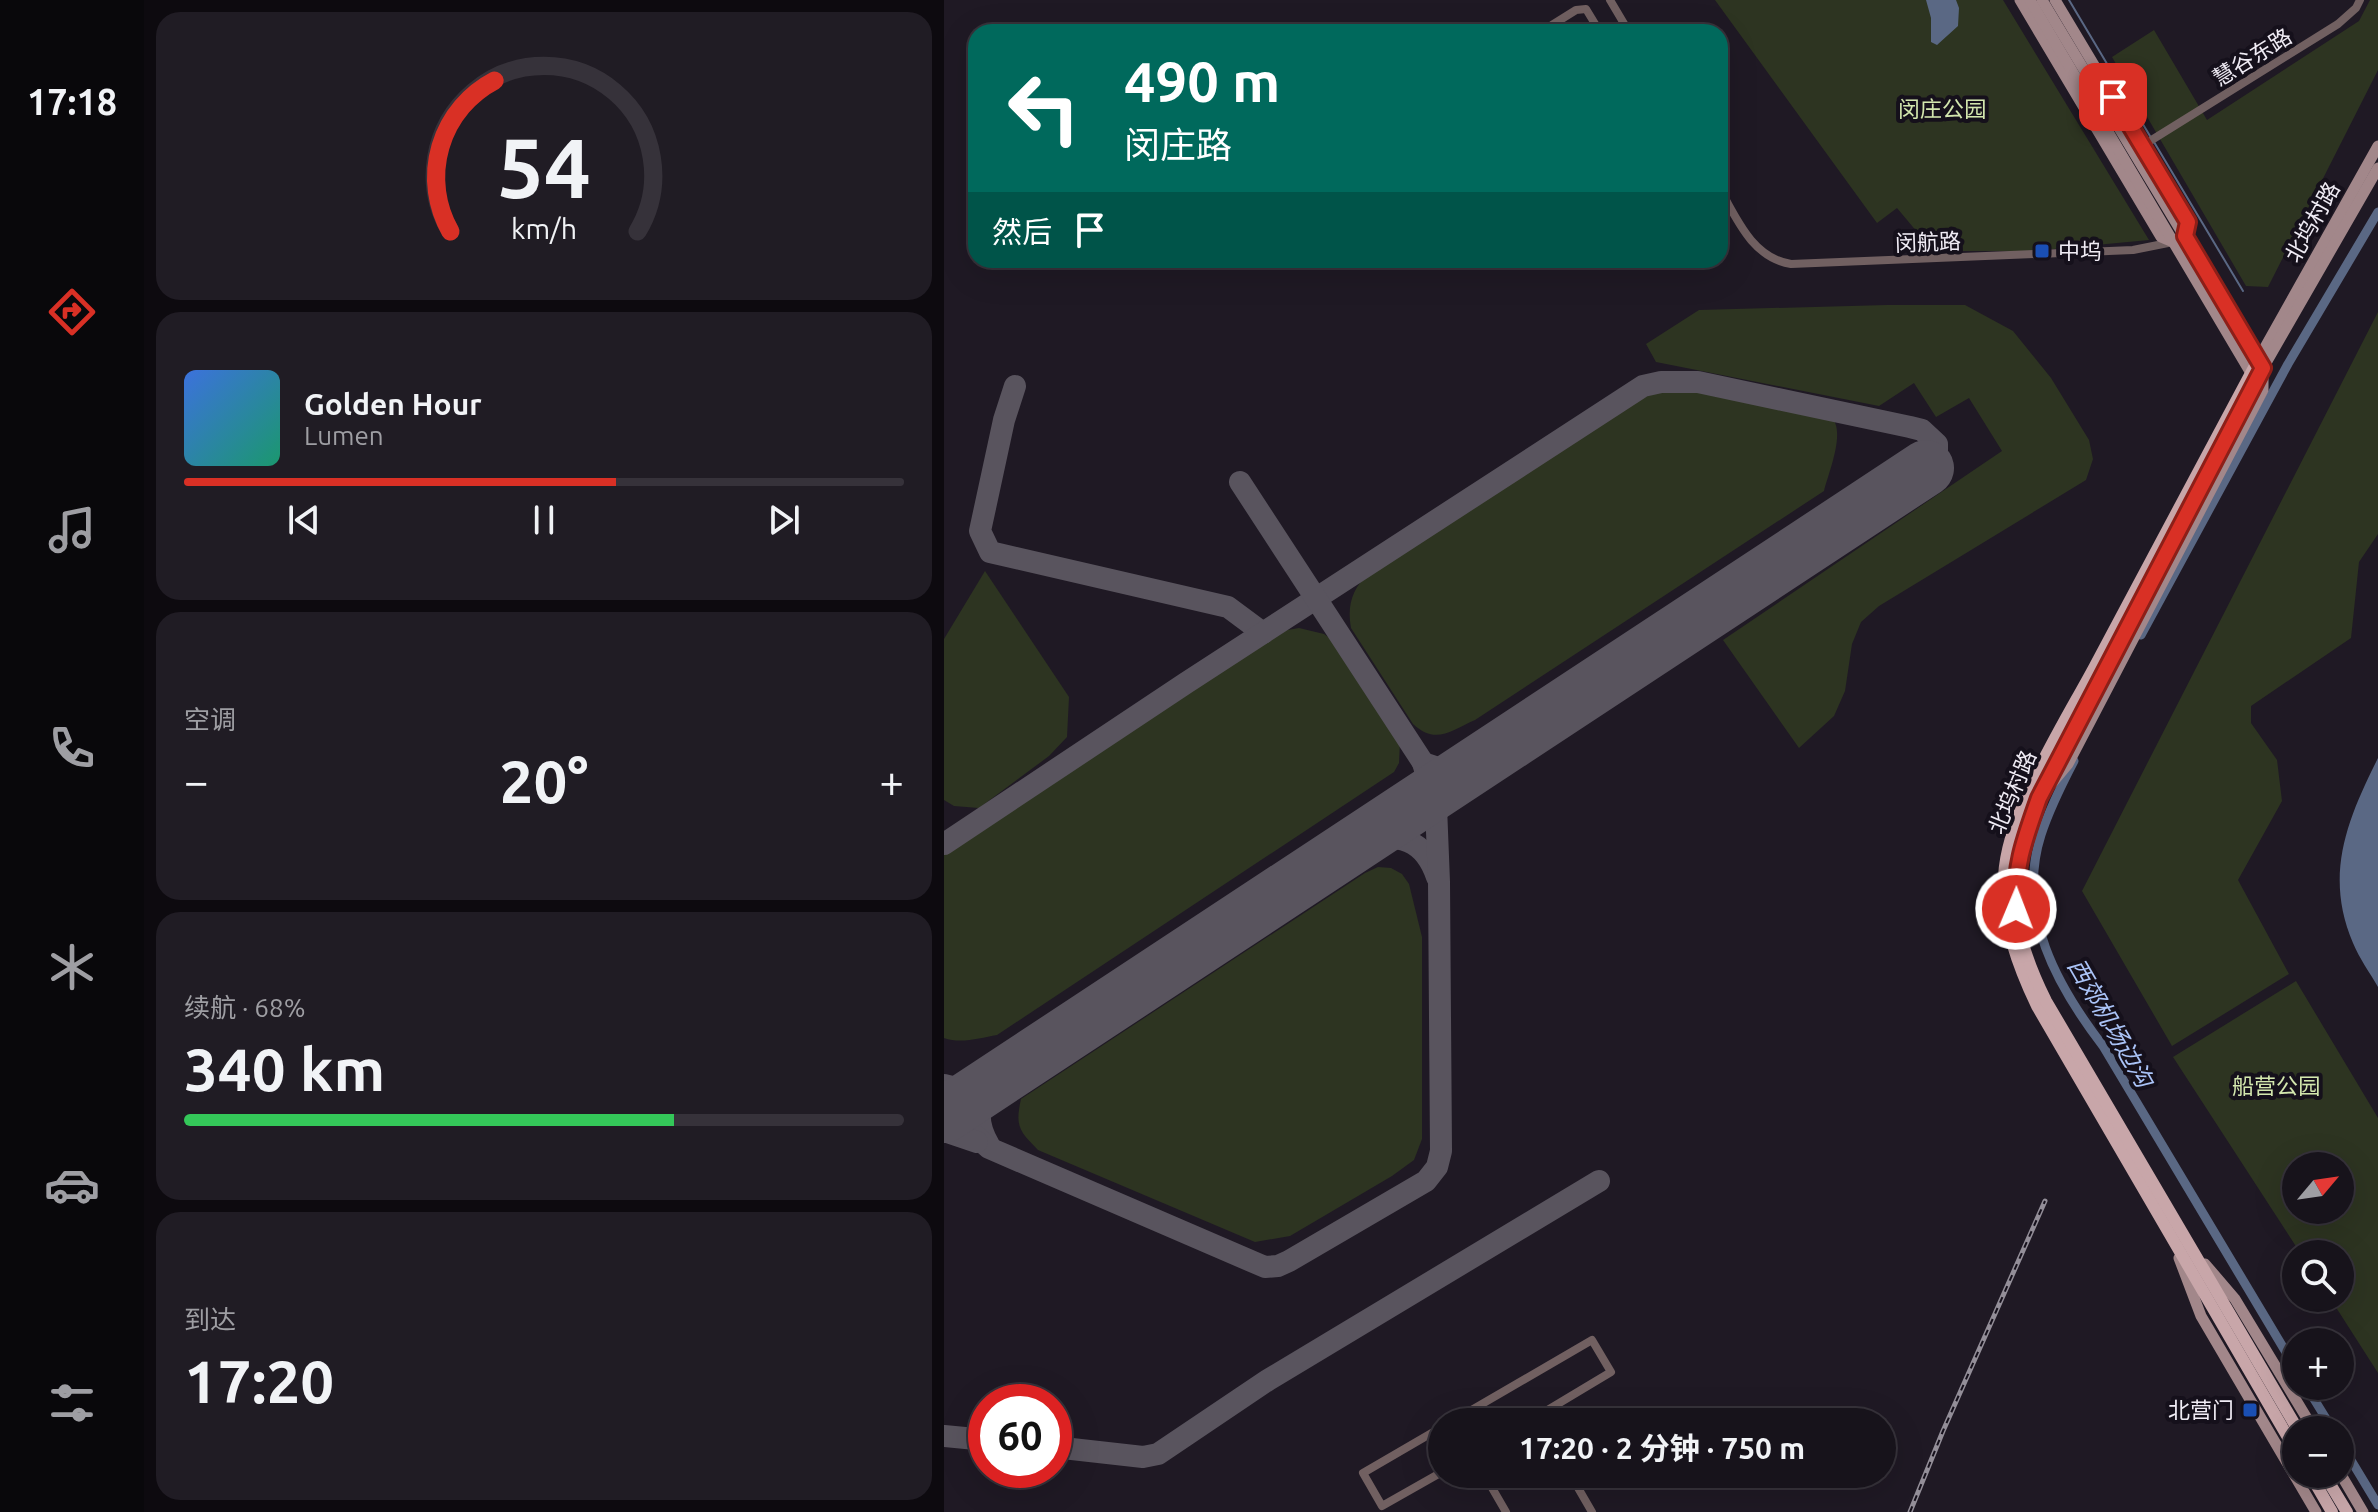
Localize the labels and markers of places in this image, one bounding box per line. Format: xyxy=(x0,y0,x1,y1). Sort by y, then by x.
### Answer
pin xyxy=(2079,63,2147,131)
place label: 中坞 xyxy=(2058,238,2102,263)
marker: 中坞 xyxy=(2033,242,2051,260)
place label: 北营门 xyxy=(2168,1397,2234,1422)
marker: 北营门 xyxy=(2241,1401,2259,1419)

